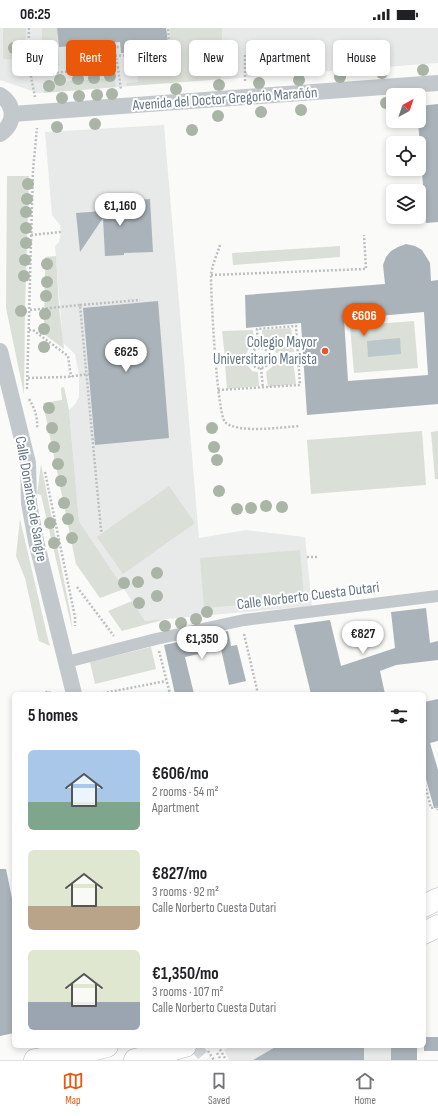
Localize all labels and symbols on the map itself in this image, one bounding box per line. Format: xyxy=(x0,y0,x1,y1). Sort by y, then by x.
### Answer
street label: Avenida del Doctor Gregorio Marañón xyxy=(131,83,318,115)
north arrow xyxy=(386,88,426,128)
pin: €1,160 xyxy=(87,193,153,227)
pin: €606 xyxy=(340,303,388,337)
place label: Colegio Mayor Universitario Marista xyxy=(213,333,318,369)
pin: €625 xyxy=(102,339,150,373)
marker: Colegio Mayor Universitario Marista xyxy=(320,346,330,356)
street label: Calle Donantes de Sangre xyxy=(11,435,51,563)
street label: Calle Norberto Cuesta Dutari xyxy=(236,578,381,614)
pin: €827 xyxy=(339,621,387,655)
pin: €1,350 xyxy=(169,626,235,660)

